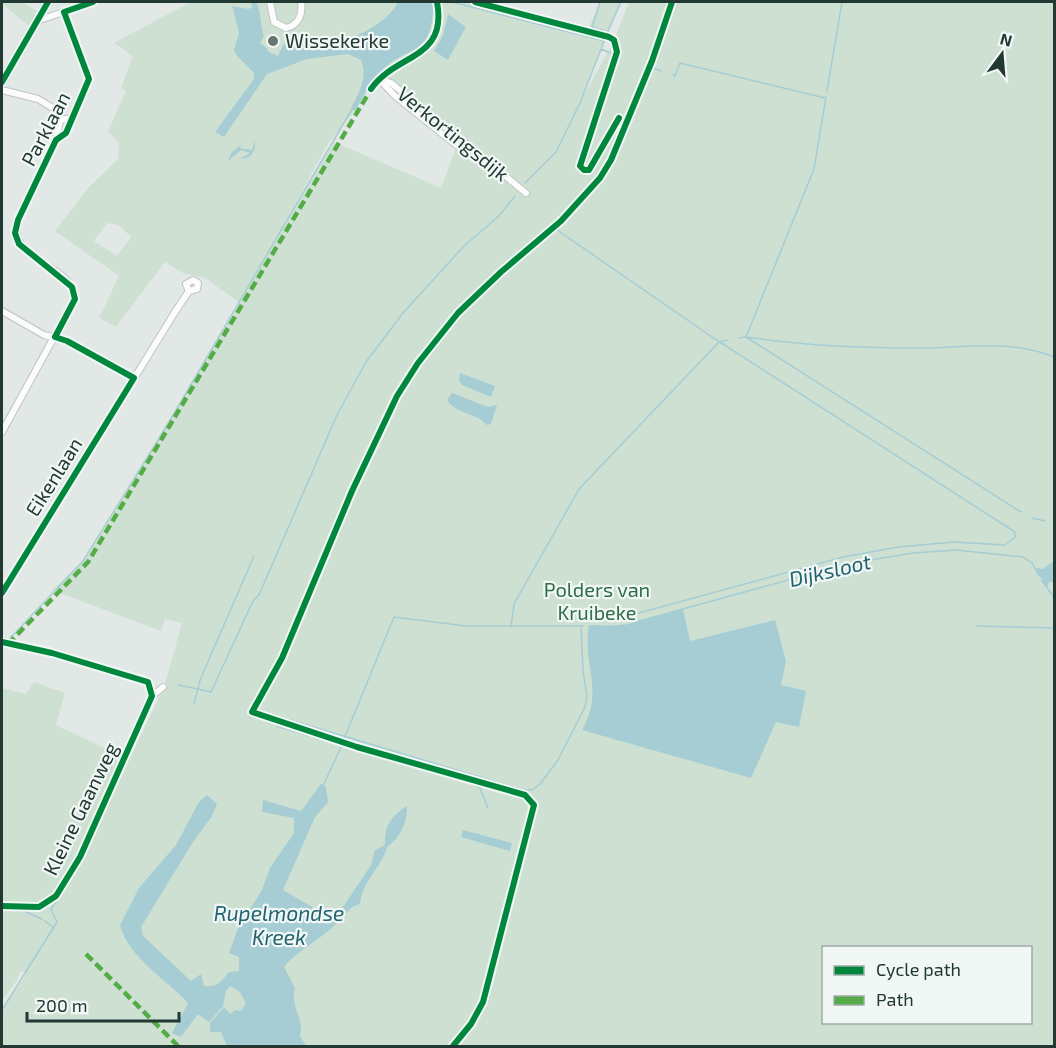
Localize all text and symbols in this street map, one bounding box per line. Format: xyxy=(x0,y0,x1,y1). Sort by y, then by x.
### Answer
north arrow xyxy=(972,24,1032,84)
place label: Wissekerke xyxy=(285,28,389,52)
text: N xyxy=(998,28,1014,50)
marker: Wissekerke xyxy=(266,34,280,48)
street label: Verkortingsdijk xyxy=(393,81,514,186)
street label: Parklaan xyxy=(16,87,75,170)
street label: Eikenlaan xyxy=(20,433,87,520)
water label: Dijksloot xyxy=(786,548,873,592)
park label: Polders van Kruibeke xyxy=(544,577,650,624)
street label: Kleine Gaanweg xyxy=(38,738,123,879)
water label: Rupelmondse Kreek xyxy=(214,900,344,949)
legend xyxy=(822,946,1032,1024)
text: Cycle path xyxy=(876,958,961,980)
scale bar xyxy=(27,985,178,1023)
text: Path xyxy=(876,988,914,1010)
text: 200 m xyxy=(36,994,88,1016)

